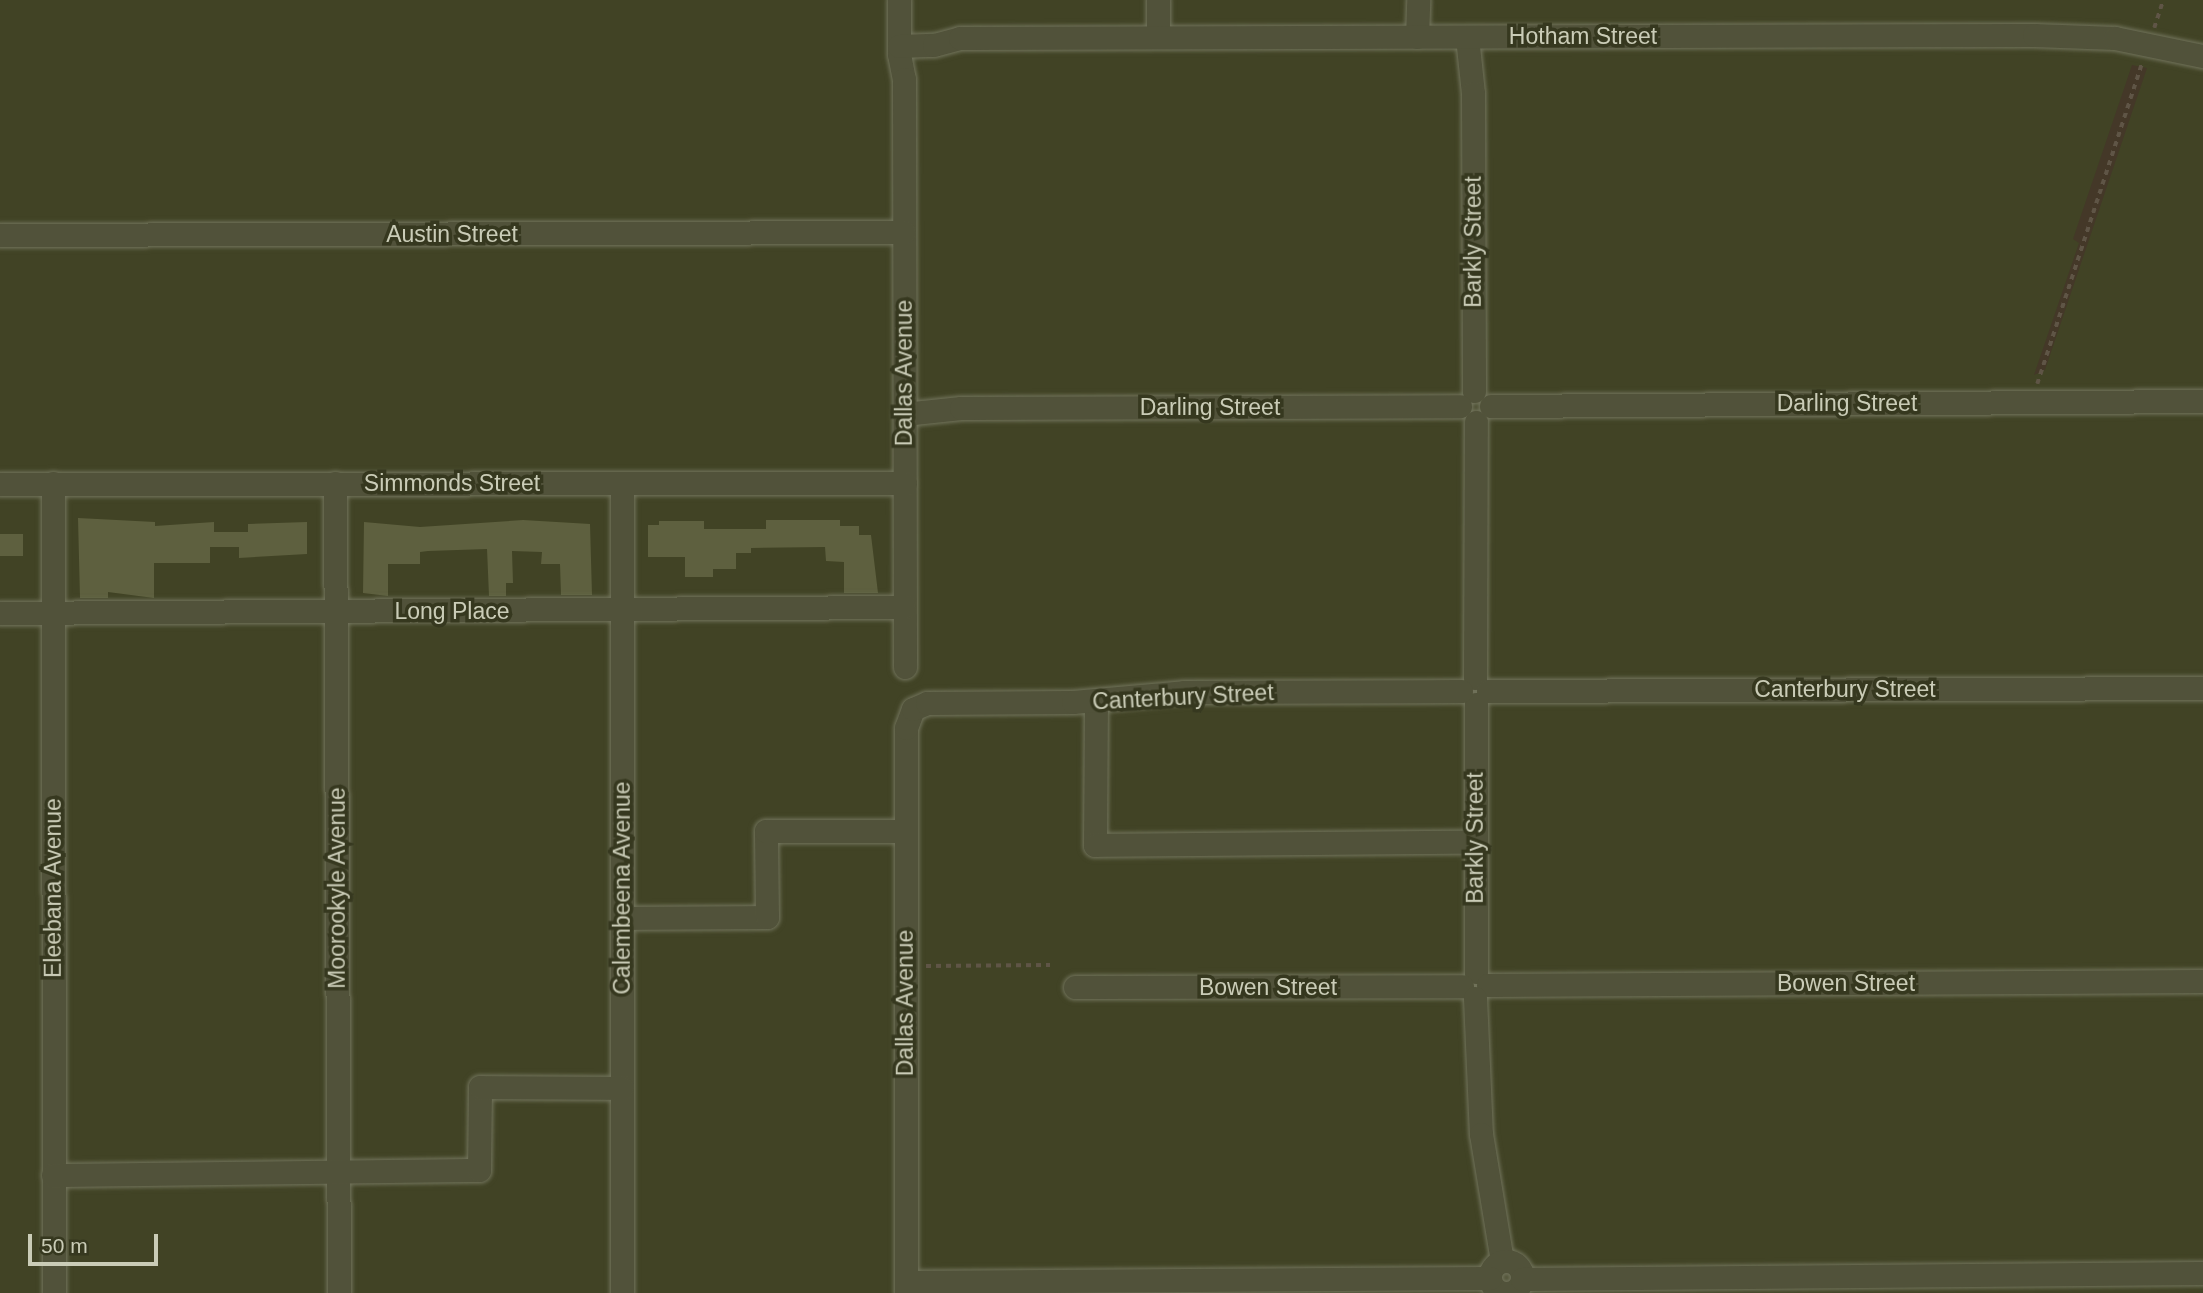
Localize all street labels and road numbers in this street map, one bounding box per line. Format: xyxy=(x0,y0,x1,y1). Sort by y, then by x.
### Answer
street label: Hotham Street xyxy=(1509,22,1657,50)
street label: Barkly Street xyxy=(1459,176,1487,308)
street label: Austin Street xyxy=(386,220,518,248)
street label: Dallas Avenue xyxy=(890,299,918,447)
street label: Darling Street xyxy=(1777,389,1917,417)
street label: Darling Street xyxy=(1140,393,1280,421)
street label: Simmonds Street xyxy=(364,469,540,497)
street label: Long Place xyxy=(394,597,510,625)
street label: Canterbury Street xyxy=(1754,675,1936,703)
street label: Canterbury Street xyxy=(1092,678,1274,716)
street label: Barkly Street xyxy=(1461,772,1489,904)
street label: Calembeena Avenue xyxy=(608,781,636,995)
street label: Moorookyle Avenue xyxy=(323,787,351,989)
street label: Eleebana Avenue xyxy=(39,797,67,979)
street label: Dallas Avenue xyxy=(891,929,919,1077)
street label: Bowen Street xyxy=(1777,969,1915,997)
street label: Bowen Street xyxy=(1199,973,1337,1001)

